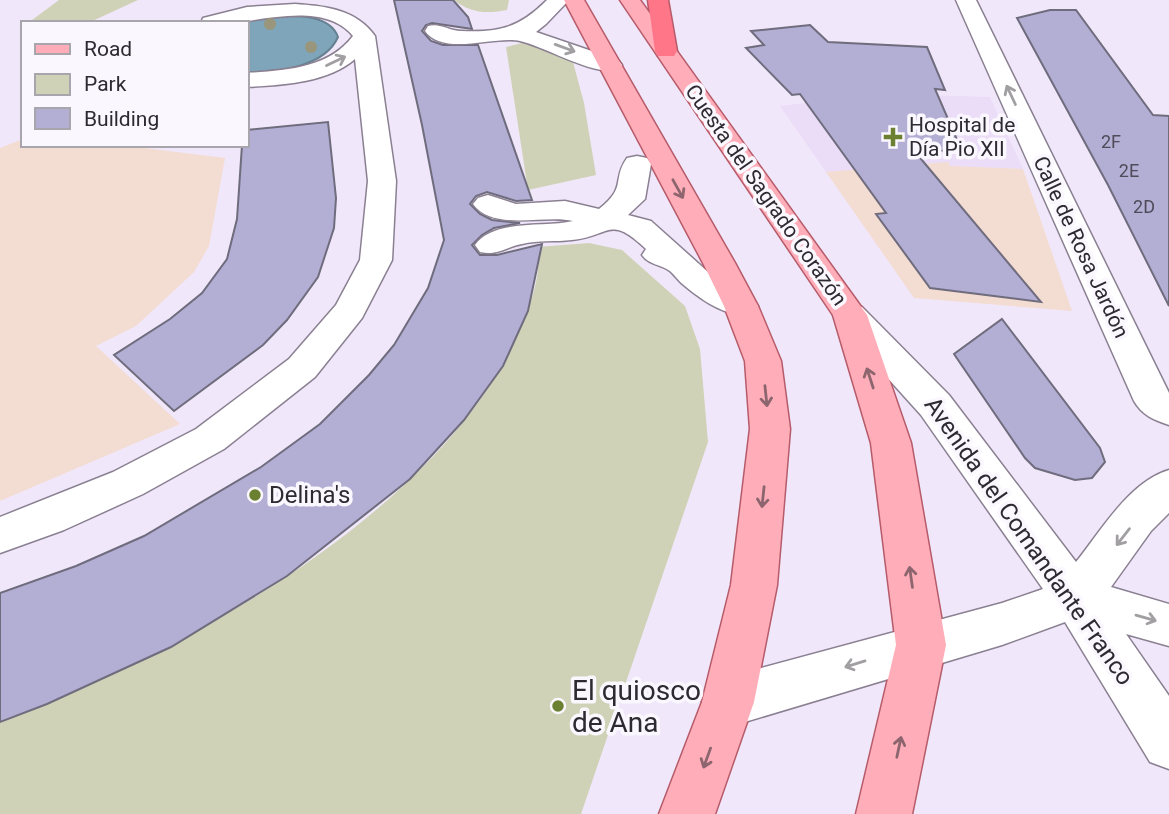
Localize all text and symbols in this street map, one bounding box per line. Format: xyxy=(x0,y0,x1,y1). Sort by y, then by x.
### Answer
legend xyxy=(21,21,248,147)
text: Road xyxy=(84,37,132,61)
one-way arrow xyxy=(553,43,575,55)
one-way arrow xyxy=(326,53,346,67)
text: Park xyxy=(84,72,127,96)
street label: Cuesta del Sagrado Corazón xyxy=(680,80,852,310)
one-way arrow xyxy=(1004,85,1017,106)
text: Building xyxy=(84,107,159,131)
place label: Hospital de Día Pio XII xyxy=(909,113,1015,161)
marker: Hospital de Día Pio XII xyxy=(883,127,903,147)
house number: 2F xyxy=(1101,131,1121,152)
street label: Calle de Rosa Jardón xyxy=(1028,152,1134,342)
house number: 2E xyxy=(1119,160,1139,181)
one-way arrow xyxy=(672,178,685,199)
house number: 2D xyxy=(1133,196,1155,217)
one-way arrow xyxy=(862,367,875,389)
one-way arrow xyxy=(760,384,773,407)
street label: Avenida del Comandante Franco xyxy=(919,392,1139,690)
place label: Delina's xyxy=(269,481,350,509)
one-way arrow xyxy=(756,486,769,508)
marker: Delina's xyxy=(247,487,263,503)
one-way arrow xyxy=(1116,527,1131,545)
one-way arrow xyxy=(904,566,917,589)
one-way arrow xyxy=(1135,613,1157,626)
one-way arrow xyxy=(845,659,867,672)
place label: El quiosco de Ana xyxy=(572,674,701,739)
marker: El quiosco de Ana xyxy=(550,698,566,714)
one-way arrow xyxy=(892,736,906,759)
one-way arrow xyxy=(700,747,713,769)

